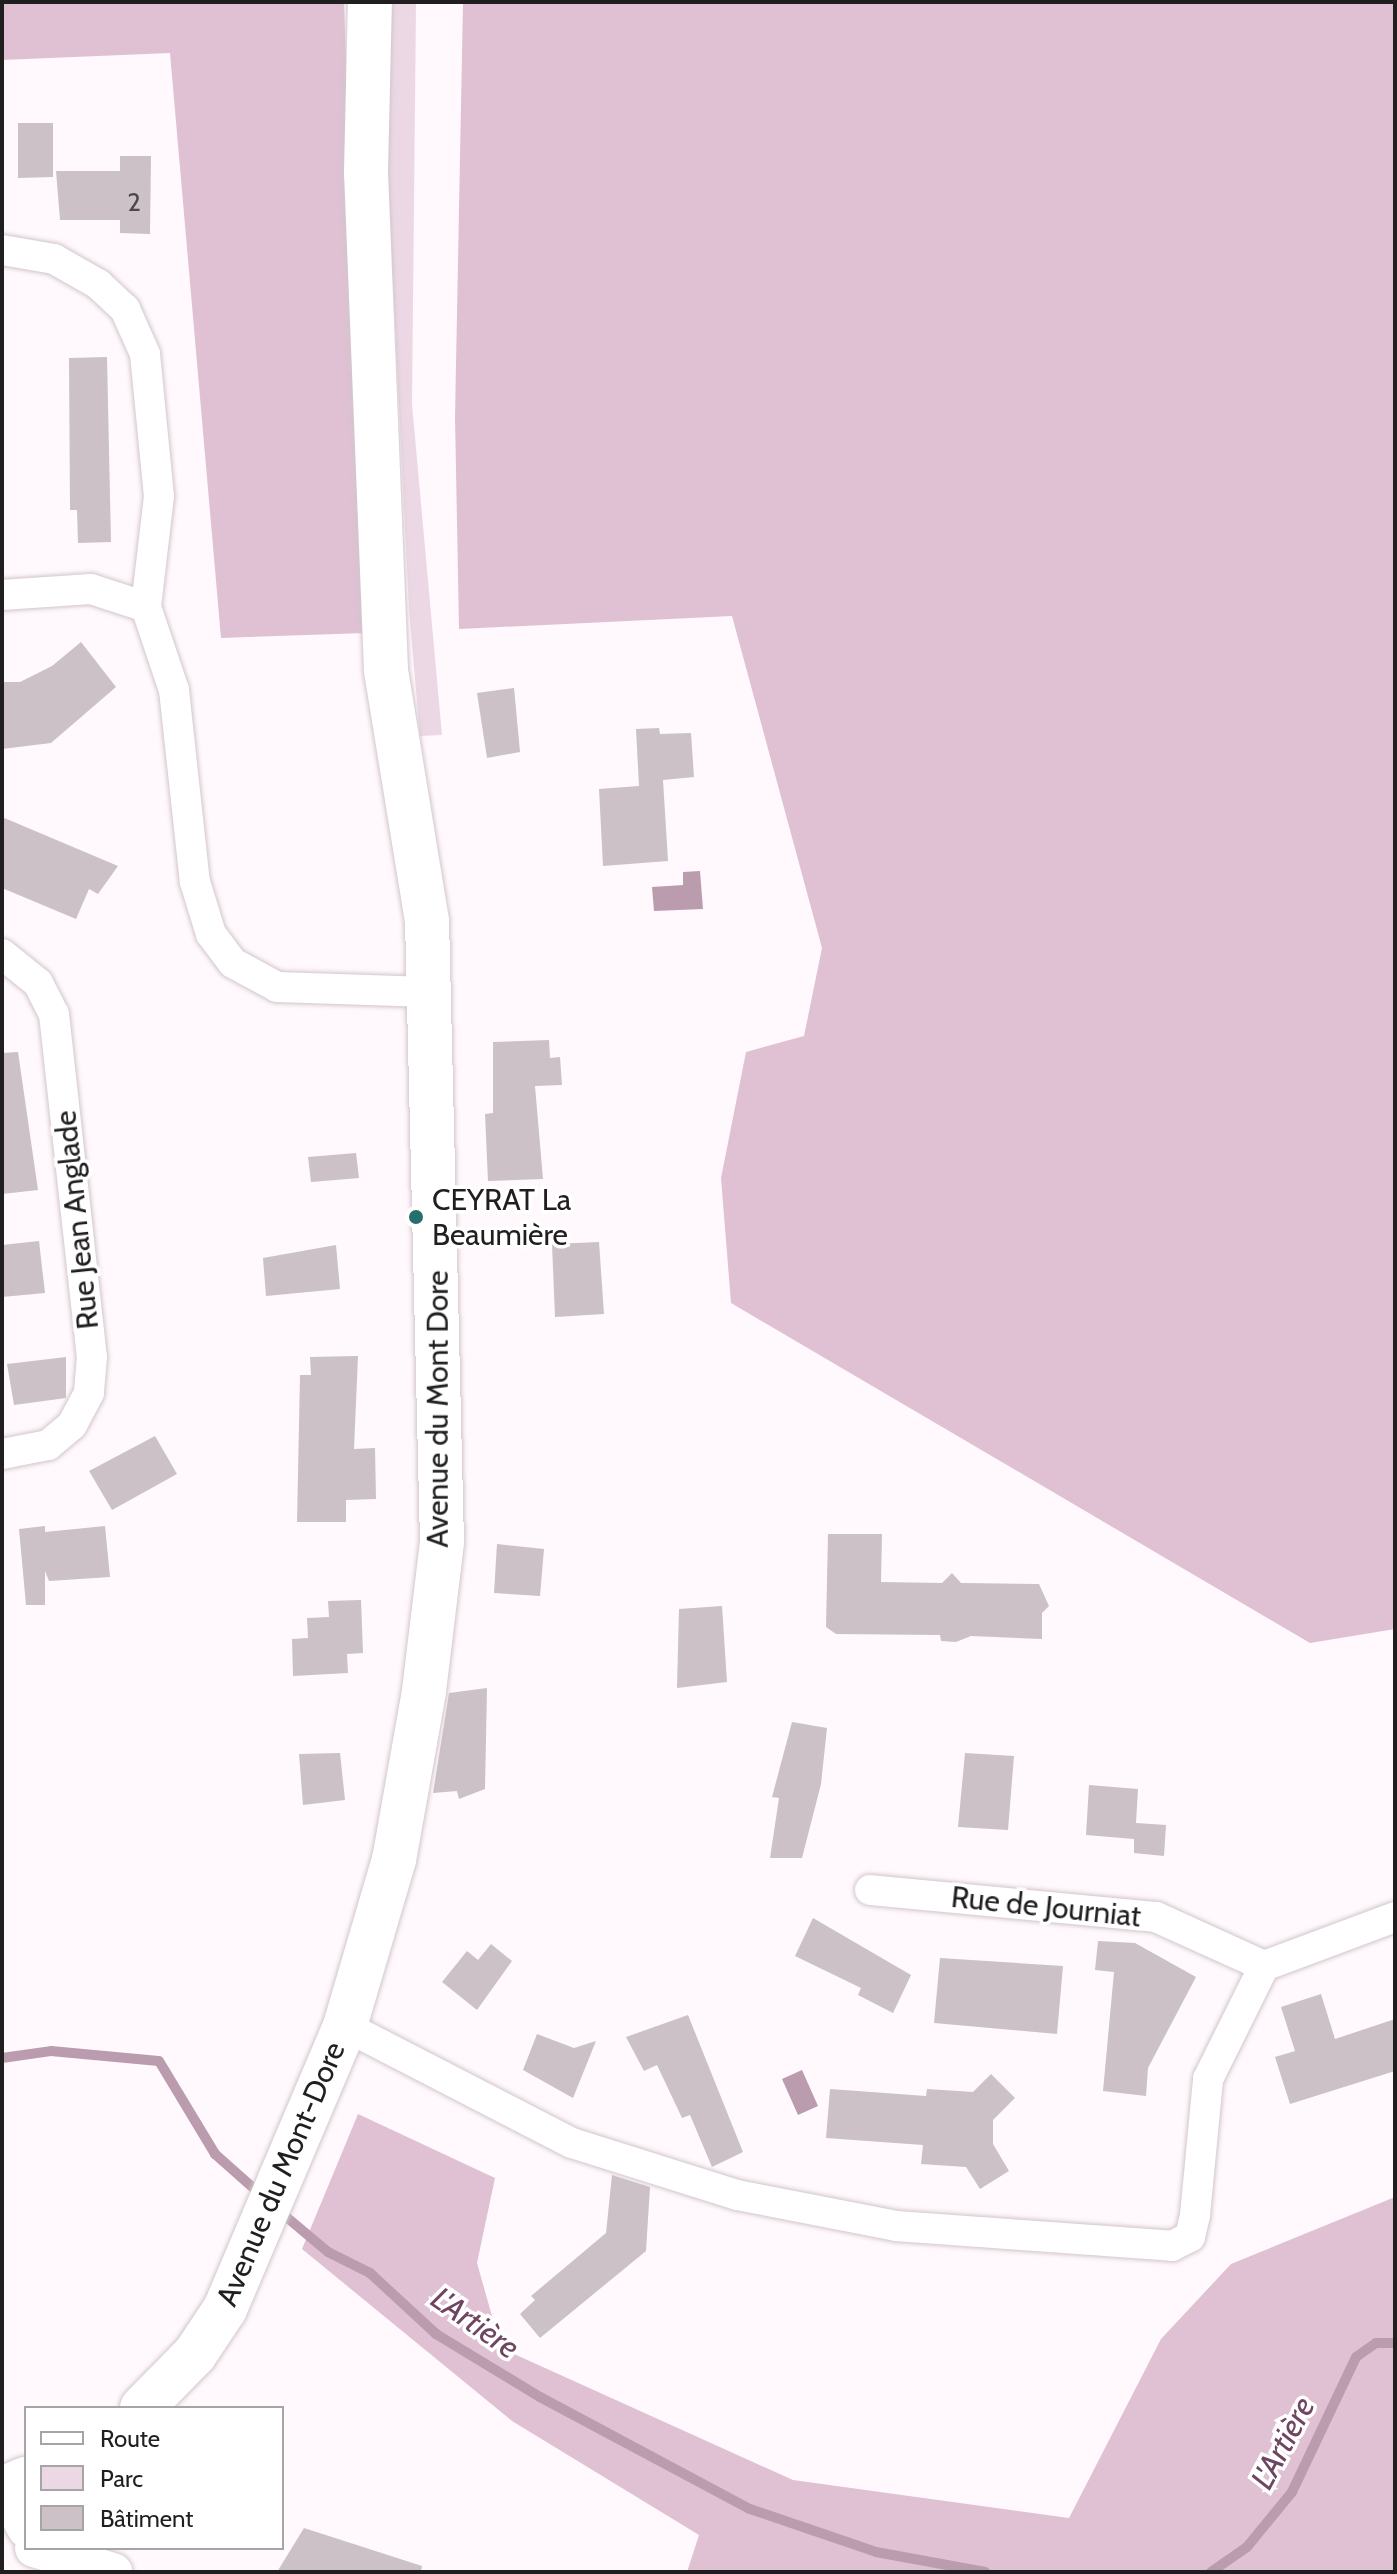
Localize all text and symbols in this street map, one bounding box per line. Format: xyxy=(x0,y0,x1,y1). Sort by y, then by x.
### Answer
house number: 2 xyxy=(127,187,141,219)
street label: Rue Jean Anglade xyxy=(48,1109,106,1331)
place label: CEYRAT La Beaumière xyxy=(432,1182,571,1252)
marker: CEYRAT La Beaumière xyxy=(407,1208,425,1226)
street label: Avenue du Mont Dore xyxy=(420,1270,456,1548)
street label: Rue de Journiat xyxy=(949,1879,1143,1935)
street label: Avenue du Mont-Dore xyxy=(209,2037,353,2311)
water label: L'Artière xyxy=(424,2279,526,2367)
water label: L'Artière xyxy=(1243,2391,1323,2495)
legend xyxy=(24,2406,284,2550)
text: Route xyxy=(100,2424,160,2453)
text: Parc xyxy=(100,2464,143,2493)
text: Bâtiment xyxy=(100,2504,193,2533)

